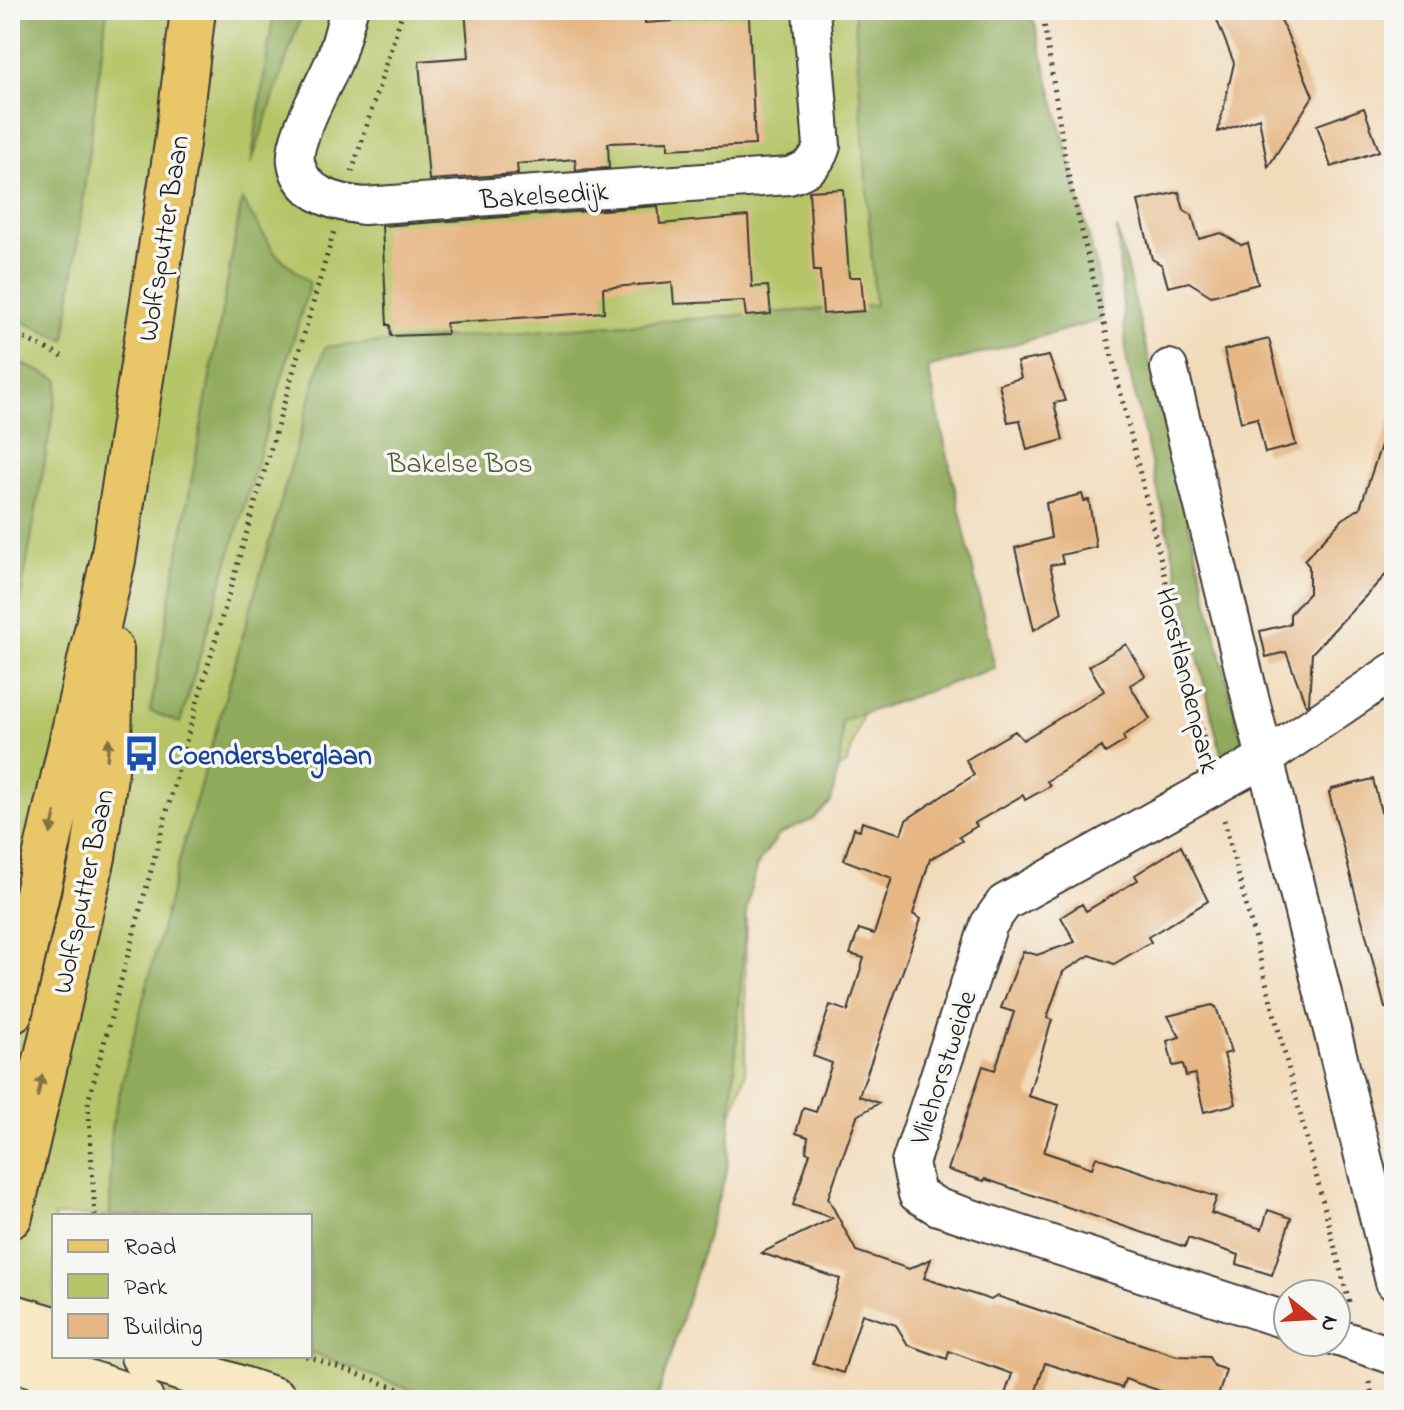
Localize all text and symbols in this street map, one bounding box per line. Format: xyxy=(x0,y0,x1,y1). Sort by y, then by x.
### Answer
street label: Wolfsputter Baan xyxy=(129,132,202,345)
street label: Bakelsedijk xyxy=(478,172,611,223)
park label: Bakelse Bos xyxy=(387,445,532,486)
street label: Horstlandenpark xyxy=(1143,584,1229,779)
bus stop icon: Coendersberglaan xyxy=(123,735,161,773)
one-way arrow xyxy=(102,736,115,761)
place label: Coendersberglaan xyxy=(168,737,372,779)
street label: Wolfsputter Baan xyxy=(44,786,127,998)
one-way arrow xyxy=(46,811,59,836)
street label: Vliehorstweide xyxy=(901,985,990,1151)
one-way arrow xyxy=(34,1073,47,1098)
legend xyxy=(52,1214,312,1358)
text: Road xyxy=(124,1231,177,1266)
text: Park xyxy=(124,1271,168,1306)
north arrow xyxy=(1272,1278,1352,1358)
text: Building xyxy=(123,1311,203,1346)
text: N xyxy=(1311,1311,1346,1335)

